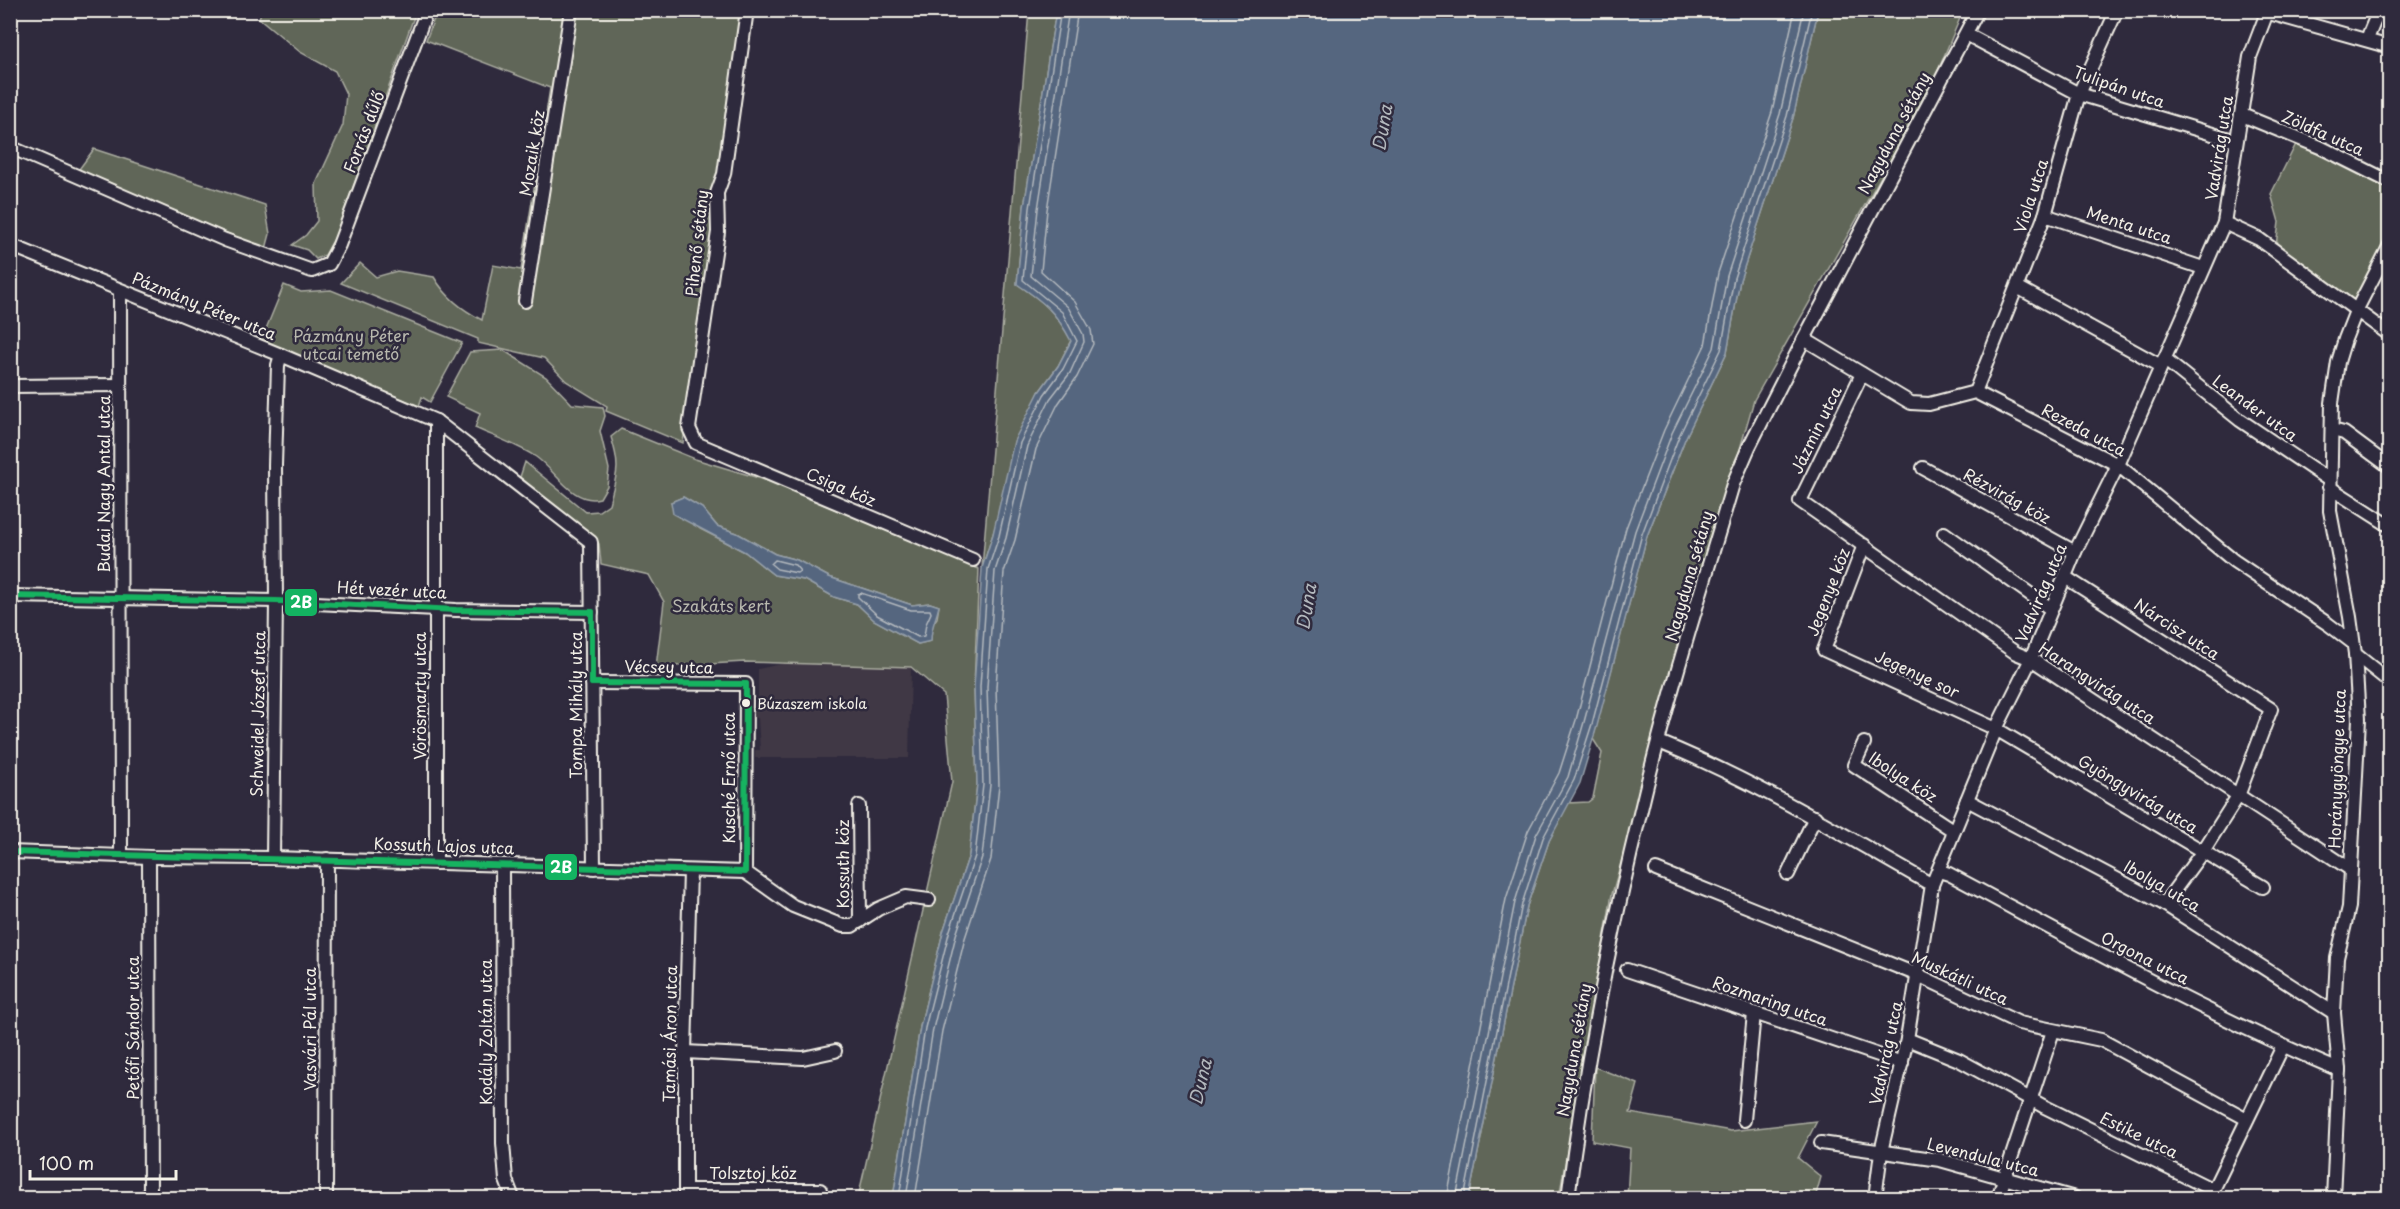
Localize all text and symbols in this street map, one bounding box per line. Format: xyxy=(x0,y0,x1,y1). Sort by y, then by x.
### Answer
street label: Tulipán utca xyxy=(2070,59,2168,113)
street label: Nagyduna sétány xyxy=(1851,67,1935,198)
street label: Forrás dűlő xyxy=(336,87,390,176)
street label: Vadvirág utca xyxy=(2198,94,2238,202)
water label: Duna xyxy=(1365,102,1399,153)
street label: Zöldfa utca xyxy=(2278,103,2368,161)
street label: Mozaik köz xyxy=(512,108,550,198)
street label: Viola utca xyxy=(2007,155,2053,236)
street label: Pihenő sétány xyxy=(678,188,714,298)
street label: Menta utca xyxy=(2084,199,2175,249)
street label: Pázmány Péter utca xyxy=(129,265,281,345)
park label: Pázmány Péter utcai temető xyxy=(293,323,410,365)
street label: Leander utca xyxy=(2208,368,2303,446)
street label: Jázmin utca xyxy=(1784,382,1847,477)
street label: Budai Nagy Antal utca xyxy=(91,395,115,573)
street label: Rezeda utca xyxy=(2038,397,2131,462)
street label: Csiga köz xyxy=(803,461,880,512)
street label: Rézvirág köz xyxy=(1960,461,2056,529)
street label: Nagyduna sétány xyxy=(1658,507,1718,644)
street label: Vadvirág utca xyxy=(2008,539,2072,646)
street label: Jegenye köz xyxy=(1799,544,1855,639)
street label: Hét vezér utca xyxy=(337,574,448,604)
water label: Duna xyxy=(1289,581,1323,632)
line badge: 2B xyxy=(284,588,318,617)
text: 2B xyxy=(290,589,312,613)
street label: Nárcisz utca xyxy=(2130,592,2225,665)
park label: Szakáts kert xyxy=(672,593,771,617)
street label: Schweidel József utca xyxy=(244,631,270,797)
street label: Tompa Mihály utca xyxy=(563,631,587,779)
street label: Vörösmarty utca xyxy=(407,632,431,760)
street label: Harangvirág utca xyxy=(2034,635,2161,729)
street label: Jegenye sor xyxy=(1871,643,1964,703)
street label: Vécsey utca xyxy=(624,653,714,679)
street label: Horánygyöngye utca xyxy=(2321,689,2351,849)
place label: Búzaszem iskola xyxy=(757,693,867,714)
marker: Búzaszem iskola xyxy=(740,697,752,709)
street label: Kusché Ernő utca xyxy=(716,712,740,844)
street label: Ibolya köz xyxy=(1864,745,1943,807)
street label: Gyöngyvirág utca xyxy=(2074,748,2203,839)
street label: Kossuth köz xyxy=(830,819,854,909)
street label: Kossuth Lajos utca xyxy=(373,831,515,859)
line badge: 2B xyxy=(544,853,578,881)
street label: Ibolya utca xyxy=(2120,853,2205,917)
text: 2B xyxy=(550,854,572,878)
street label: Orgona utca xyxy=(2097,925,2194,990)
street label: Muskátli utca xyxy=(1908,944,2013,1010)
street label: Petőfi Sándor utca xyxy=(120,956,144,1100)
street label: Kodály Zoltán utca xyxy=(473,959,497,1105)
street label: Tamási Áron utca xyxy=(656,965,682,1103)
street label: Vasvári Pál utca xyxy=(297,967,321,1091)
street label: Rozmaring utca xyxy=(1710,969,1831,1031)
street label: Nagyduna sétány xyxy=(1549,981,1597,1118)
street label: Vadvirág utca xyxy=(1862,998,1908,1107)
water label: Duna xyxy=(1181,1055,1218,1107)
street label: Estike utca xyxy=(2096,1105,2183,1163)
street label: Levendula utca xyxy=(1925,1131,2042,1182)
scale bar xyxy=(30,1143,176,1181)
text: 100 m xyxy=(39,1149,94,1176)
street label: Tolsztoj köz xyxy=(709,1160,797,1184)

